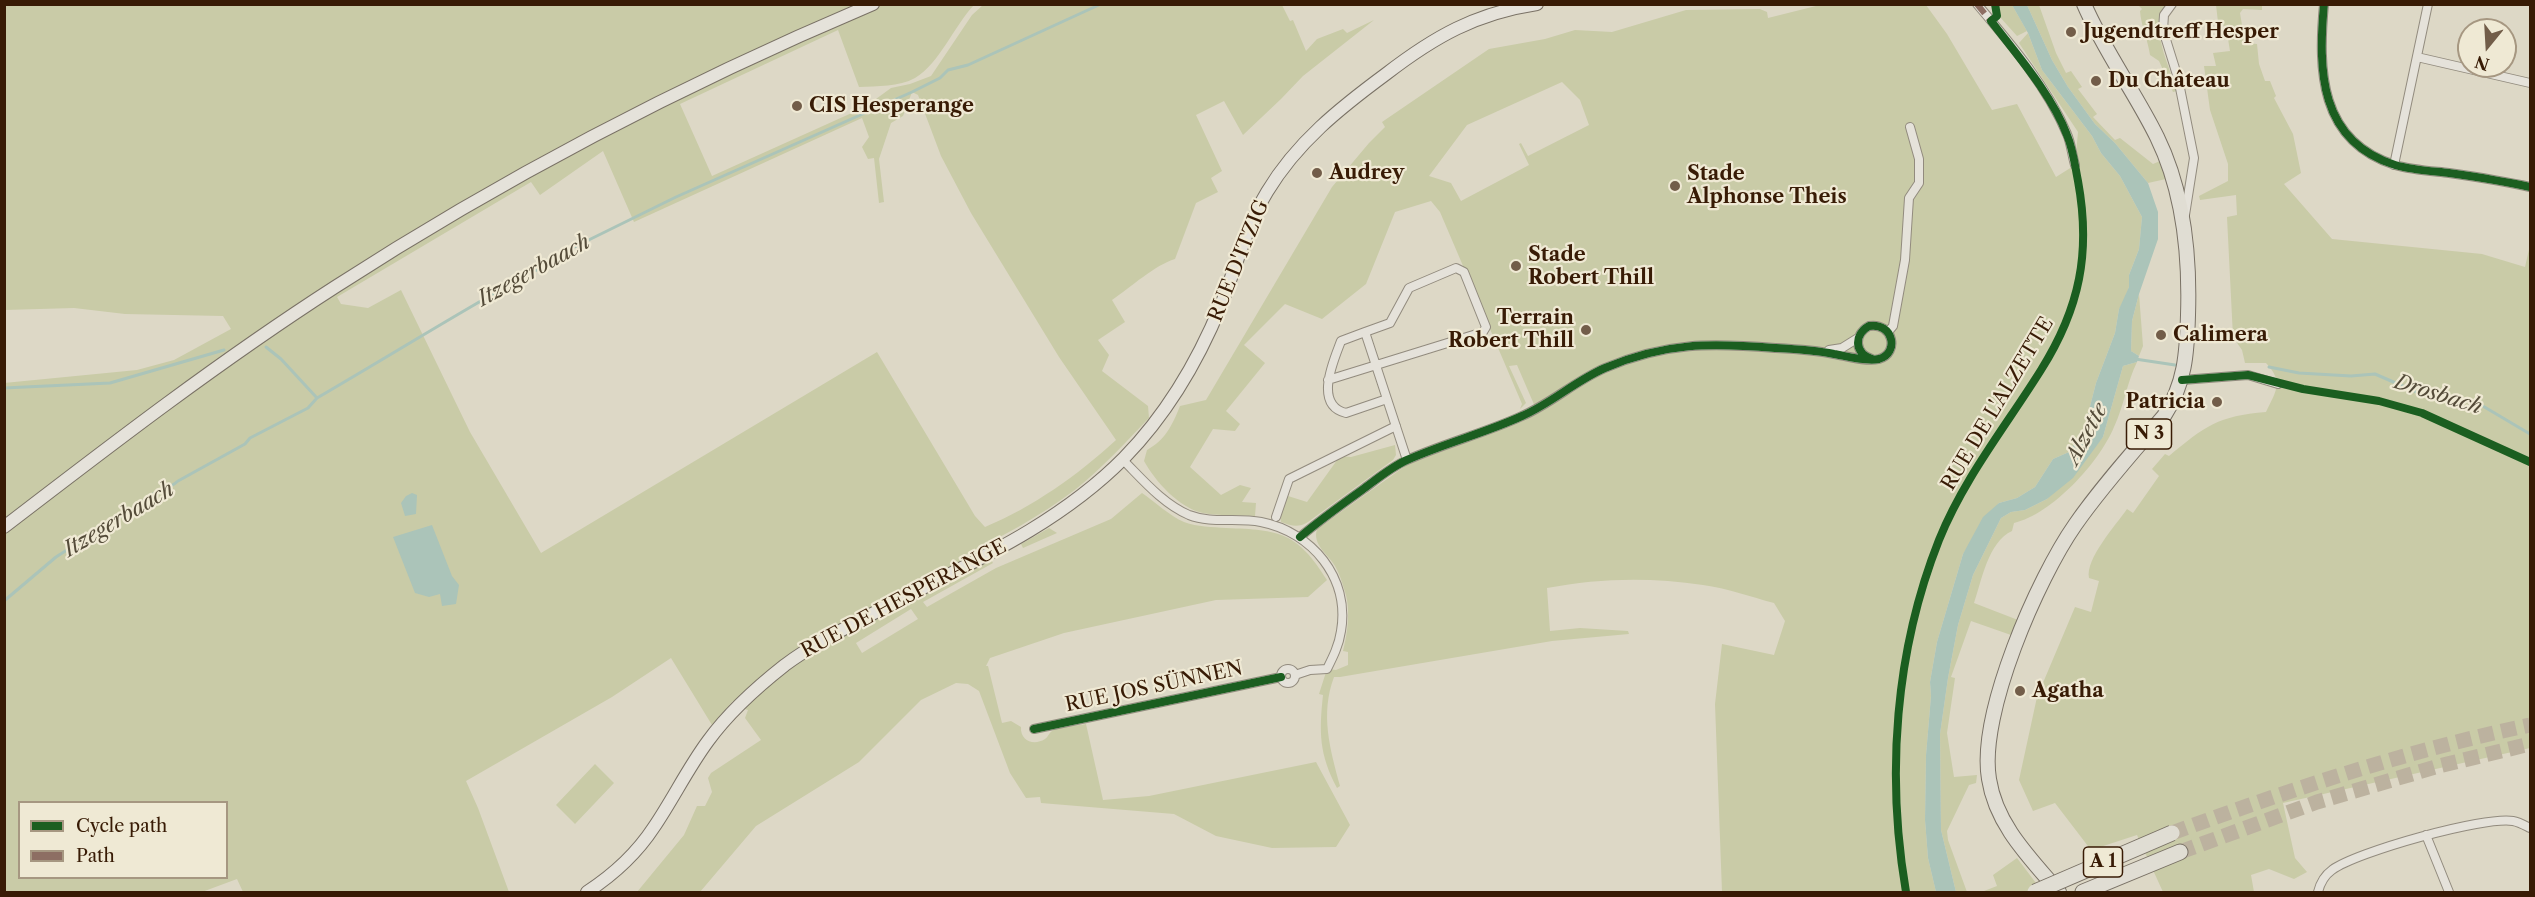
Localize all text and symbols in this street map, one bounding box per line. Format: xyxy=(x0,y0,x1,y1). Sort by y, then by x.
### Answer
north arrow xyxy=(2457,18,2517,78)
place label: Jugendtreff Hesper xyxy=(2083,20,2279,44)
marker: Jugendtreff Hesper xyxy=(2064,25,2078,39)
text: N xyxy=(2472,52,2492,75)
place label: Du Château xyxy=(2108,69,2230,93)
marker: Du Château xyxy=(2089,74,2103,88)
place label: CIS Hesperange xyxy=(809,94,974,118)
marker: CIS Hesperange xyxy=(790,99,804,113)
place label: Audrey xyxy=(1329,161,1404,185)
place label: Stade Alphonse Theis xyxy=(1687,162,1847,209)
marker: Audrey xyxy=(1310,166,1324,180)
marker: Stade Alphonse Theis xyxy=(1668,179,1682,193)
street label: RUE D'ITZIG xyxy=(1204,197,1274,325)
water label: Itzegerbaach xyxy=(473,230,595,312)
place label: Stade Robert Thill xyxy=(1528,243,1654,290)
marker: Stade Robert Thill xyxy=(1509,259,1523,273)
place label: Terrain Robert Thill xyxy=(1448,306,1574,353)
street label: RUE DE L'ALZETTE xyxy=(1937,313,2059,495)
marker: Terrain Robert Thill xyxy=(1579,323,1593,337)
place label: Calimera xyxy=(2173,323,2268,347)
marker: Calimera xyxy=(2154,328,2168,342)
water label: Drosbach xyxy=(2391,370,2485,420)
place label: Patricia xyxy=(2125,390,2205,414)
marker: Patricia xyxy=(2210,395,2224,409)
water label: Alzette xyxy=(2060,399,2114,469)
road number: N 3 xyxy=(2126,419,2172,449)
water label: Itzegerbaach xyxy=(59,477,179,563)
street label: RUE DE HESPERANGE xyxy=(797,535,1011,663)
street label: RUE JOS SÜNNEN xyxy=(1063,656,1245,718)
place label: Agatha xyxy=(2032,679,2104,703)
marker: Agatha xyxy=(2013,684,2027,698)
legend xyxy=(18,801,228,879)
text: Cycle path xyxy=(76,815,167,837)
text: Path xyxy=(76,845,115,867)
road number: A 1 xyxy=(2084,847,2122,877)

